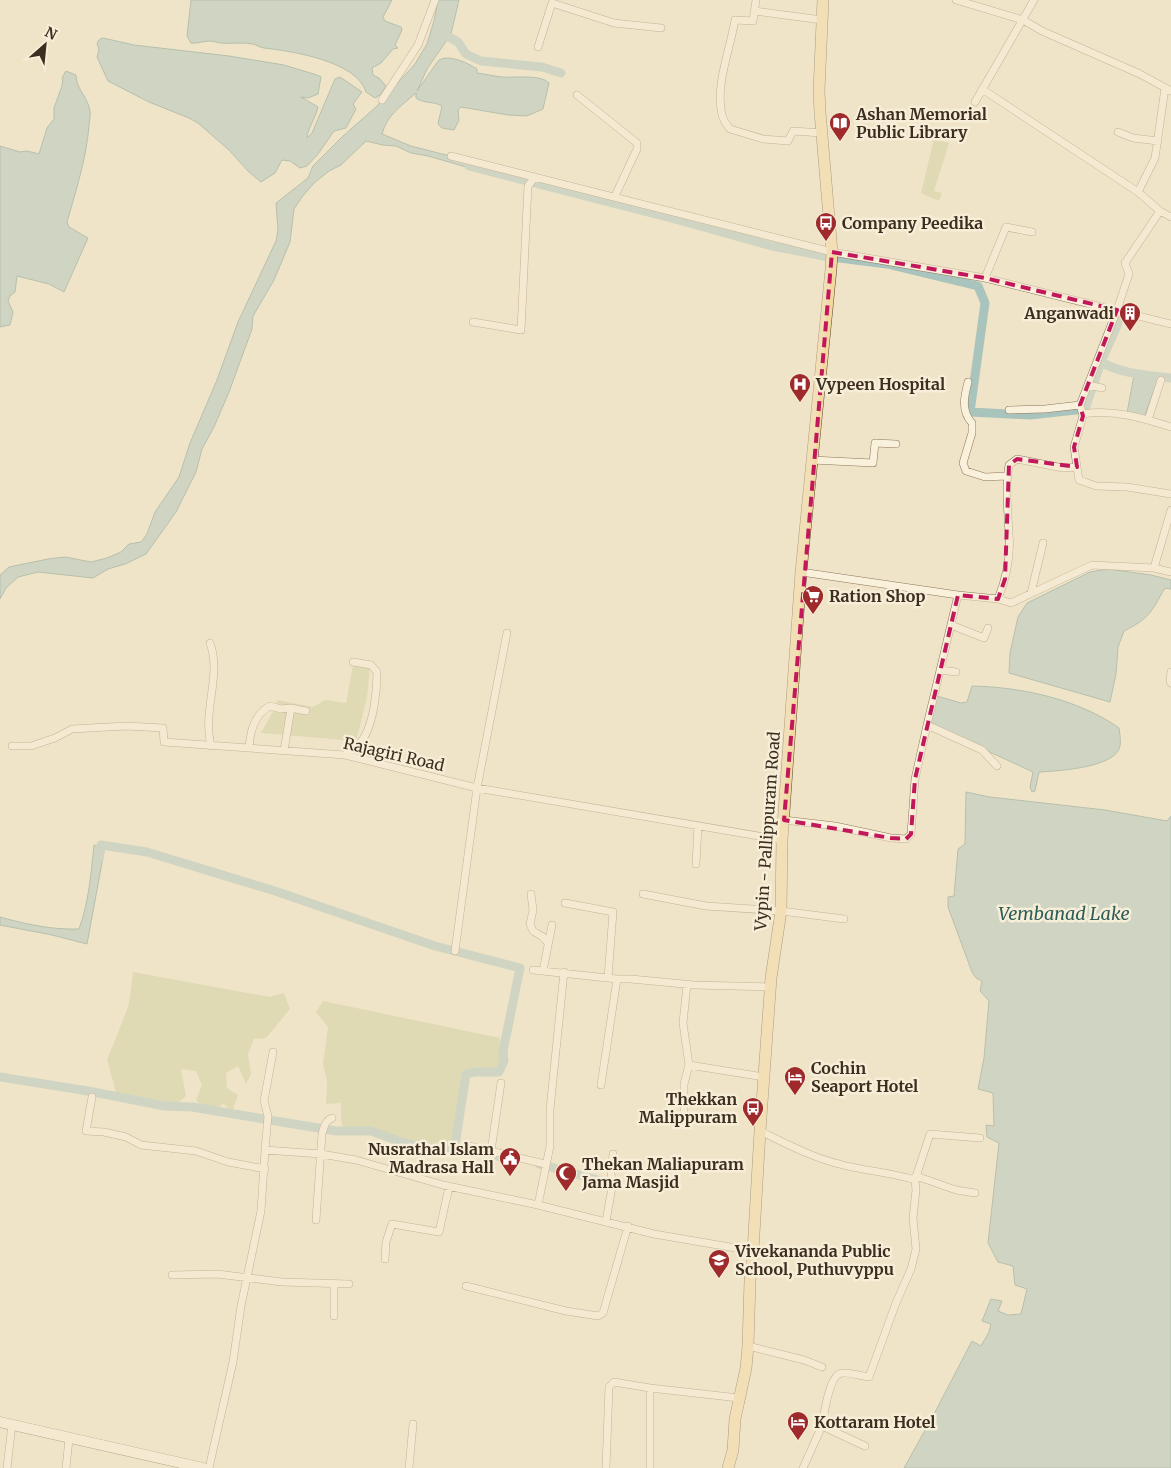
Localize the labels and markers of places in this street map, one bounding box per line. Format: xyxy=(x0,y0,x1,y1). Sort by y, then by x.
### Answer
place label: Ashan Memorial Public Library xyxy=(855,104,987,142)
library icon: Ashan Memorial Public Library xyxy=(828,111,852,142)
bus stop icon: Company Peedika xyxy=(814,211,838,242)
place label: Company Peedika xyxy=(842,213,983,233)
building icon: Anganwadi xyxy=(1118,301,1142,332)
place label: Anganwadi xyxy=(1023,303,1115,323)
hospital icon: Vypeen Hospital xyxy=(788,372,812,403)
place label: Vypeen Hospital xyxy=(815,374,945,394)
supermarket icon: Ration Shop xyxy=(801,584,825,615)
place label: Ration Shop xyxy=(829,586,925,606)
place label: Cochin Seaport Hotel xyxy=(811,1058,918,1096)
hotel icon: Cochin Seaport Hotel xyxy=(783,1065,807,1096)
place label: Thekkan Malippuram xyxy=(639,1089,737,1127)
bus stop icon: Thekkan Malippuram xyxy=(741,1096,765,1127)
place label: Nusrathal Islam Madrasa Hall xyxy=(368,1139,494,1177)
public building icon: Nusrathal Islam Madrasa Hall xyxy=(498,1146,522,1177)
place label: Thekan Maliapuram Jama Masjid xyxy=(581,1154,744,1192)
mosque icon: Thekan Maliapuram Jama Masjid xyxy=(554,1161,578,1192)
place label: Vivekananda Public School, Puthuvyppu xyxy=(734,1241,894,1280)
school or university icon: Vivekananda Public School, Puthuvyppu xyxy=(707,1248,731,1279)
hotel icon: Kottaram Hotel xyxy=(786,1410,810,1441)
place label: Kottaram Hotel xyxy=(814,1412,935,1432)

